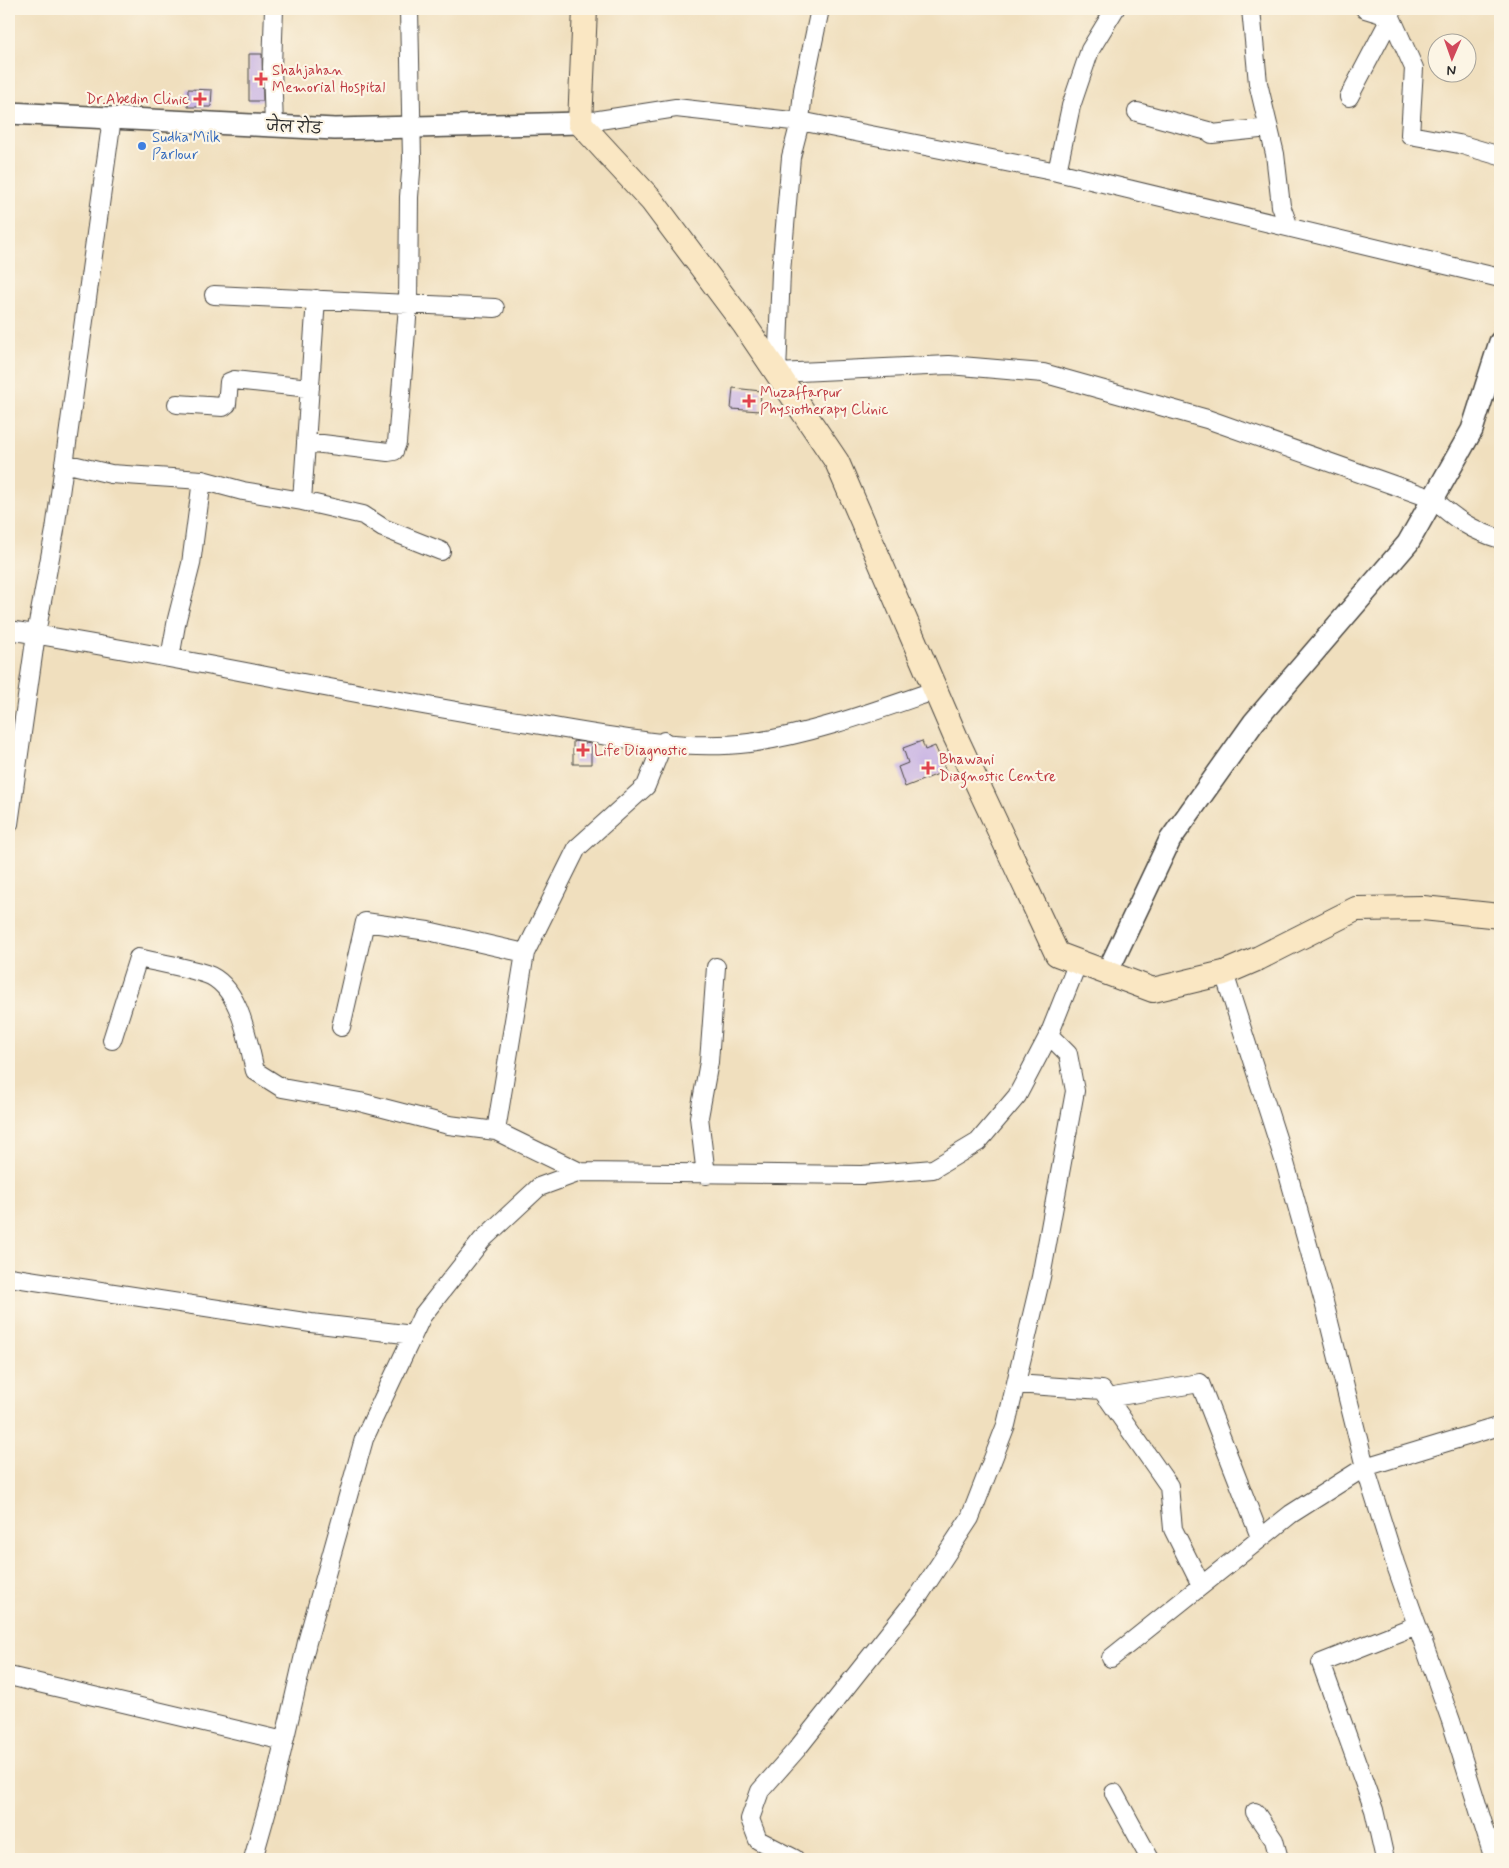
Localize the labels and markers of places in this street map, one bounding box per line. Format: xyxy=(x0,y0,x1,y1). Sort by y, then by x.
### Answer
place label: Shahjahan Memorial Hospital xyxy=(272,61,385,98)
marker: Shahjahan Memorial Hospital xyxy=(254,72,268,86)
place label: Dr.Abedin Clinic xyxy=(86,90,189,110)
marker: Dr.Abedin Clinic xyxy=(193,92,207,106)
place label: Sudha Milk Parlour xyxy=(152,128,221,165)
marker: Sudha Milk Parlour xyxy=(136,140,148,152)
place label: Muzaffarpur Physiotherapy Clinic xyxy=(760,383,888,420)
marker: Muzaffarpur Physiotherapy Clinic xyxy=(742,394,756,408)
place label: Life Diagnostic xyxy=(594,741,687,761)
marker: Life Diagnostic xyxy=(576,743,590,757)
place label: Bhawani Diagnostic Centre xyxy=(939,750,1056,788)
marker: Bhawani Diagnostic Centre xyxy=(921,761,935,775)

